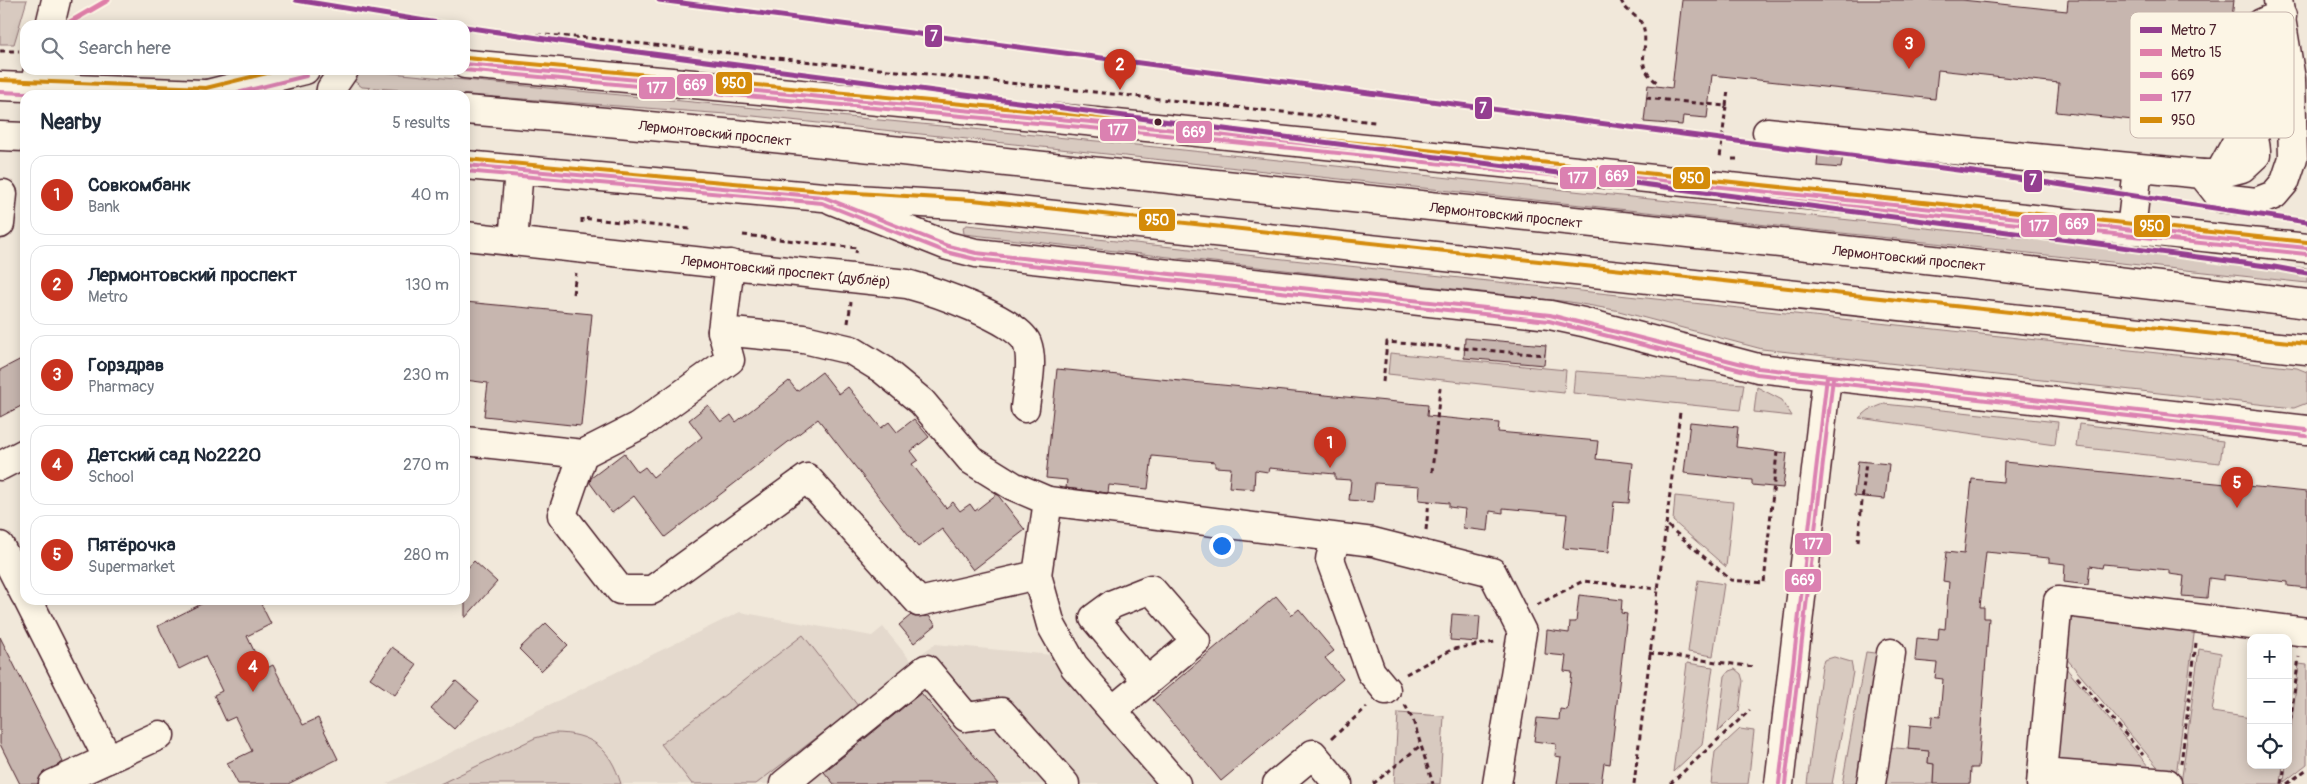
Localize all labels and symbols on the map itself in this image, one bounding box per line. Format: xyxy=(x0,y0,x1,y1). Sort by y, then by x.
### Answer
legend xyxy=(2130,12,2294,138)
text: Metro 7 xyxy=(2171,22,2217,39)
line badge: 7 xyxy=(924,24,943,48)
text: 7 xyxy=(930,28,938,45)
pin: 3 xyxy=(1893,28,1925,69)
text: Metro 15 xyxy=(2171,44,2222,61)
pin: 2 xyxy=(1104,49,1136,90)
text: 669 xyxy=(2171,67,2195,84)
line badge: 950 xyxy=(715,71,753,95)
line badge: 669 xyxy=(676,73,714,97)
text: 950 xyxy=(722,75,747,92)
line badge: 177 xyxy=(638,76,676,100)
text: 669 xyxy=(683,77,707,94)
text: 177 xyxy=(647,80,668,97)
text: 177 xyxy=(2171,89,2192,106)
line badge: 7 xyxy=(1474,96,1493,120)
text: 7 xyxy=(1479,100,1487,117)
text: 950 xyxy=(2171,112,2195,129)
street label: Лермонтовский проспект xyxy=(636,117,792,150)
unlabelled marker xyxy=(1153,117,1163,127)
line badge: 177 xyxy=(1099,118,1137,142)
line badge: 669 xyxy=(1175,120,1213,144)
text: 177 xyxy=(1108,122,1129,139)
text: 669 xyxy=(1182,124,1206,141)
line badge: 669 xyxy=(1598,164,1636,188)
line badge: 177 xyxy=(1559,166,1597,190)
line badge: 950 xyxy=(1672,166,1711,190)
text: 669 xyxy=(1605,168,1629,185)
line badge: 7 xyxy=(2023,169,2043,193)
text: 177 xyxy=(1568,170,1589,187)
text: 950 xyxy=(1680,170,1705,187)
text: 7 xyxy=(2029,172,2037,189)
street label: Лермонтовский проспект xyxy=(1427,199,1583,232)
line badge: 950 xyxy=(1138,208,1176,232)
text: 950 xyxy=(1145,212,1170,229)
line badge: 669 xyxy=(2058,212,2096,236)
line badge: 177 xyxy=(2020,214,2058,238)
line badge: 950 xyxy=(2133,214,2171,238)
text: 669 xyxy=(2065,216,2089,233)
text: 177 xyxy=(2029,218,2050,235)
text: 950 xyxy=(2140,218,2165,235)
street label: Лермонтовский проспект xyxy=(1830,242,1986,275)
street label: Лермонтовский проспект (дублёр) xyxy=(679,252,891,291)
pin: 1 xyxy=(1314,427,1346,468)
pin: 5 xyxy=(2221,467,2253,508)
line badge: 177 xyxy=(1794,532,1832,556)
your location xyxy=(1209,533,1235,559)
text: 177 xyxy=(1803,536,1824,553)
line badge: 669 xyxy=(1784,568,1822,593)
text: 669 xyxy=(1791,572,1815,589)
pin: 4 xyxy=(237,651,269,692)

